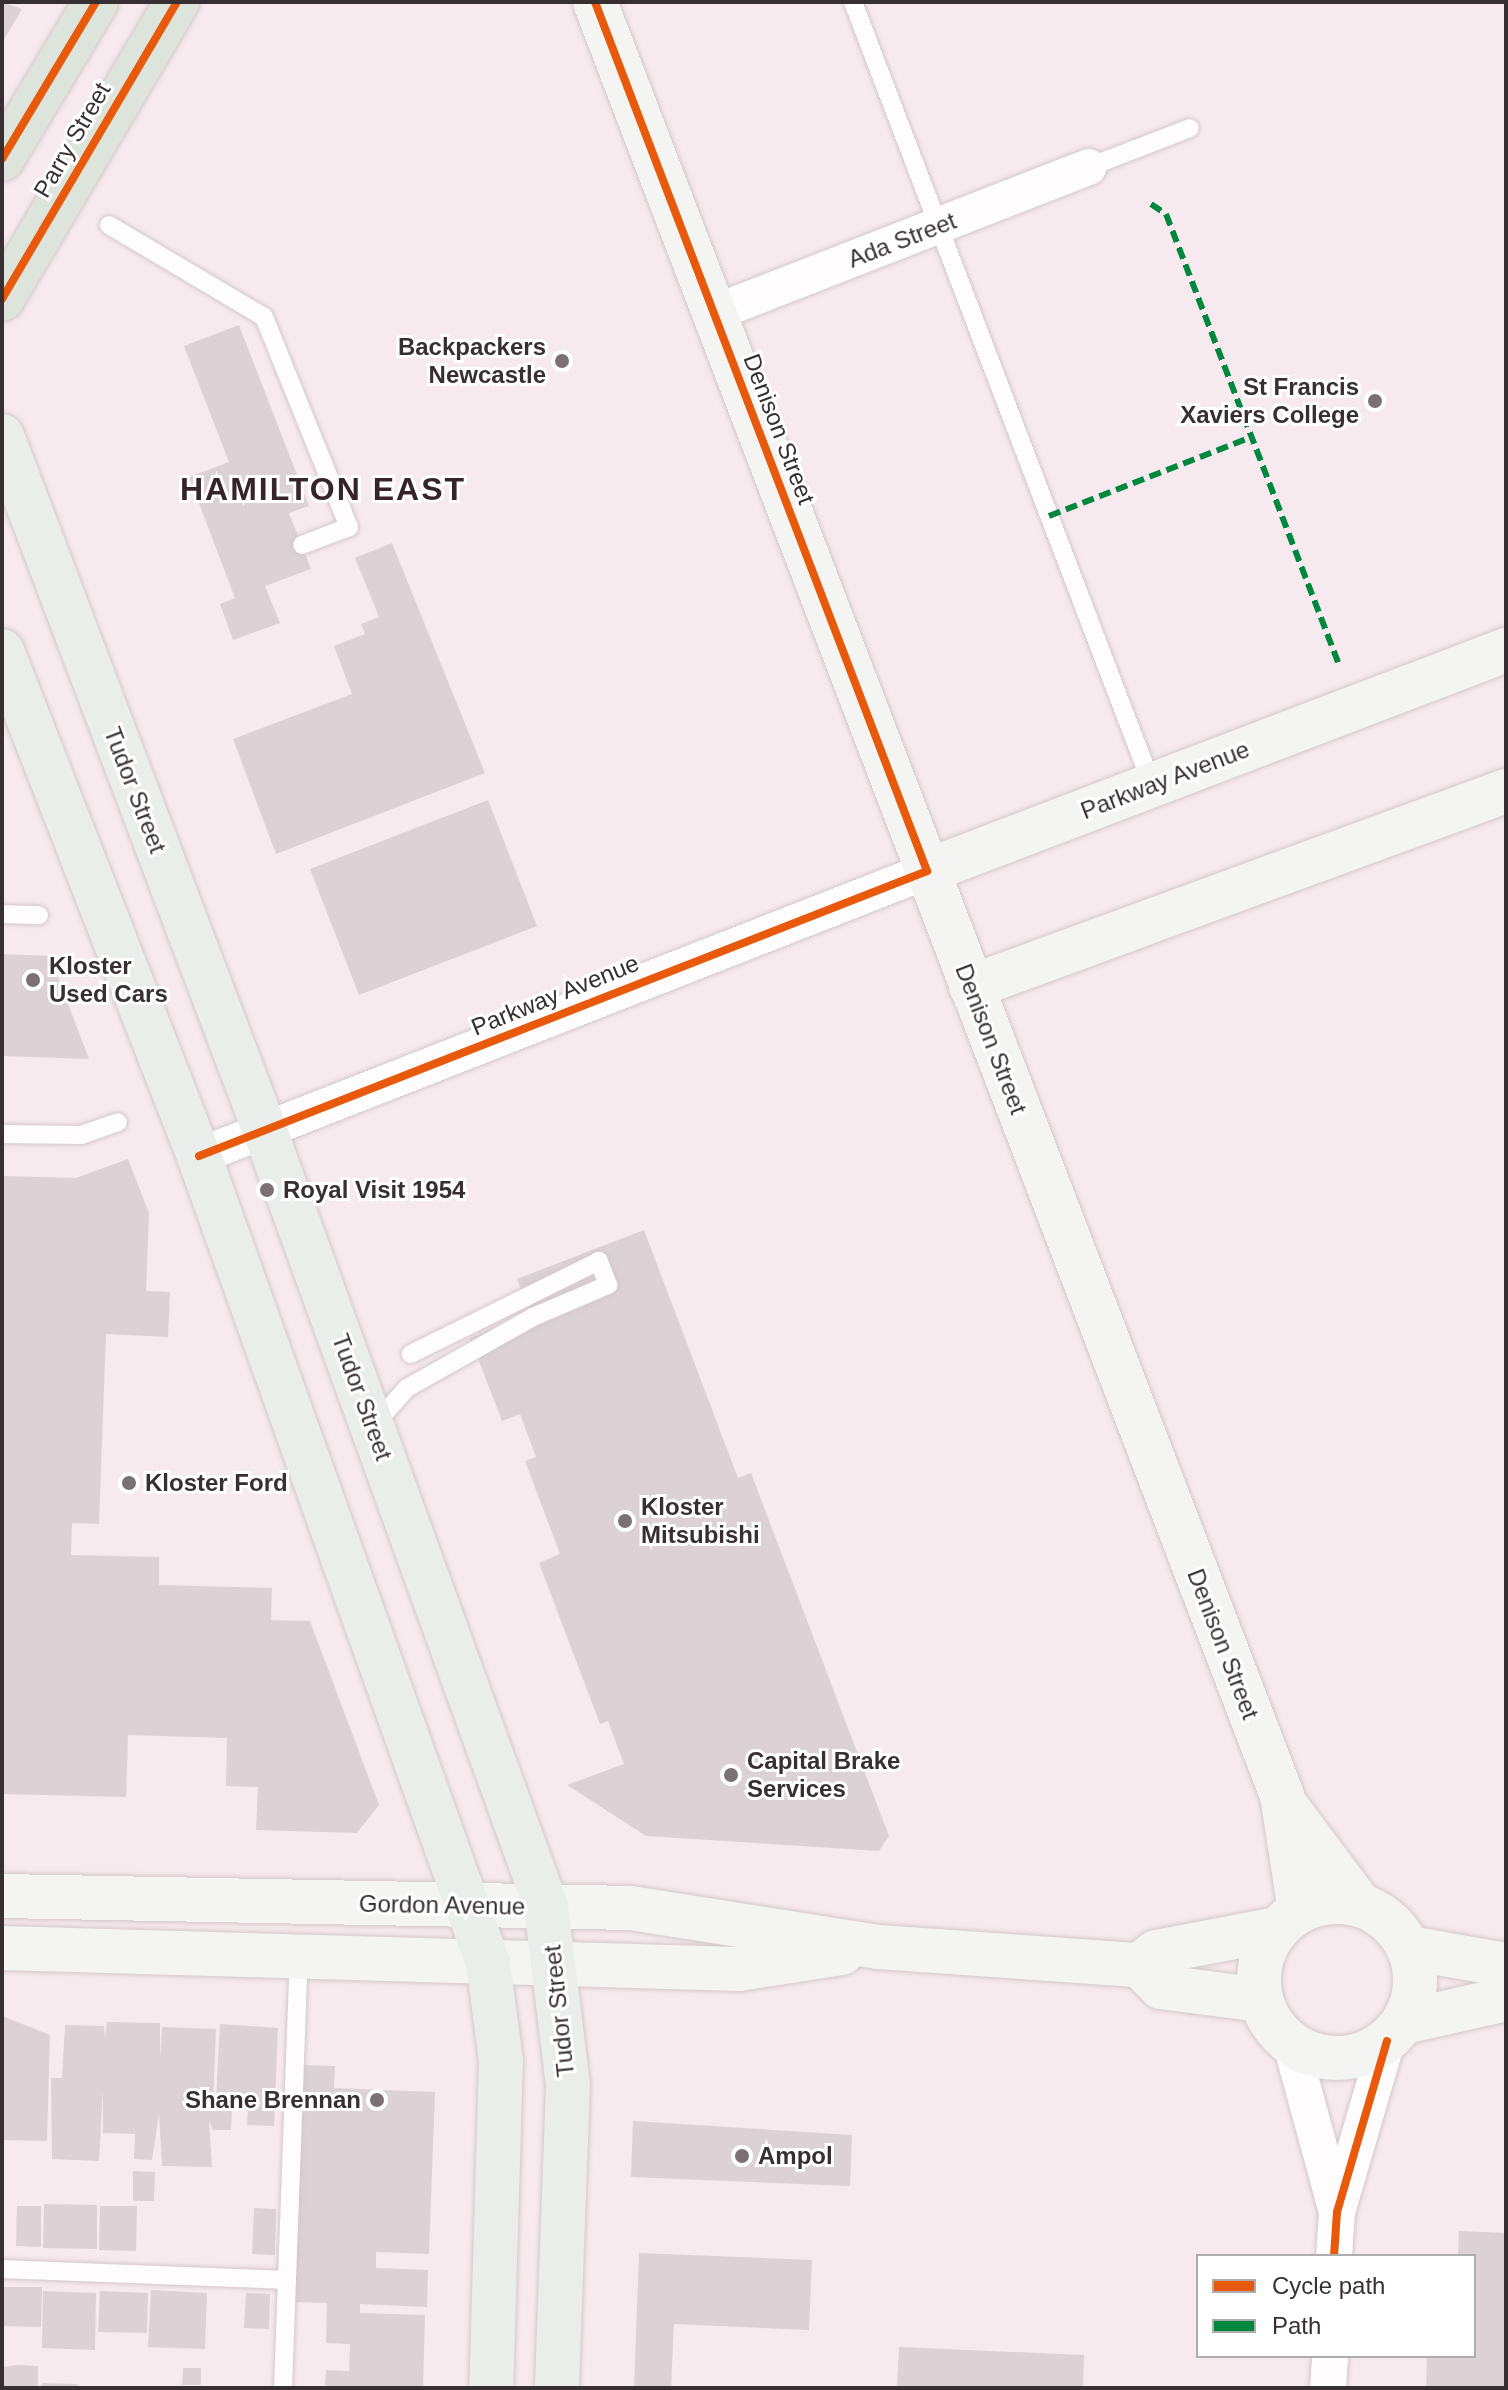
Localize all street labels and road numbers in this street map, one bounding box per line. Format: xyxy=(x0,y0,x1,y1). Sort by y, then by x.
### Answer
street label: Parry Street xyxy=(28,77,116,203)
street label: Ada Street xyxy=(844,206,960,274)
street label: Denison Street xyxy=(737,350,821,508)
street label: Tudor Street xyxy=(98,723,172,857)
street label: Parkway Avenue xyxy=(1076,734,1254,826)
street label: Parkway Avenue xyxy=(466,948,644,1042)
street label: Denison Street xyxy=(949,960,1033,1118)
street label: Tudor Street xyxy=(326,1330,398,1464)
street label: Denison Street xyxy=(1181,1565,1265,1723)
street label: Gordon Avenue xyxy=(358,1889,526,1921)
street label: Tudor Street xyxy=(538,1944,580,2078)

